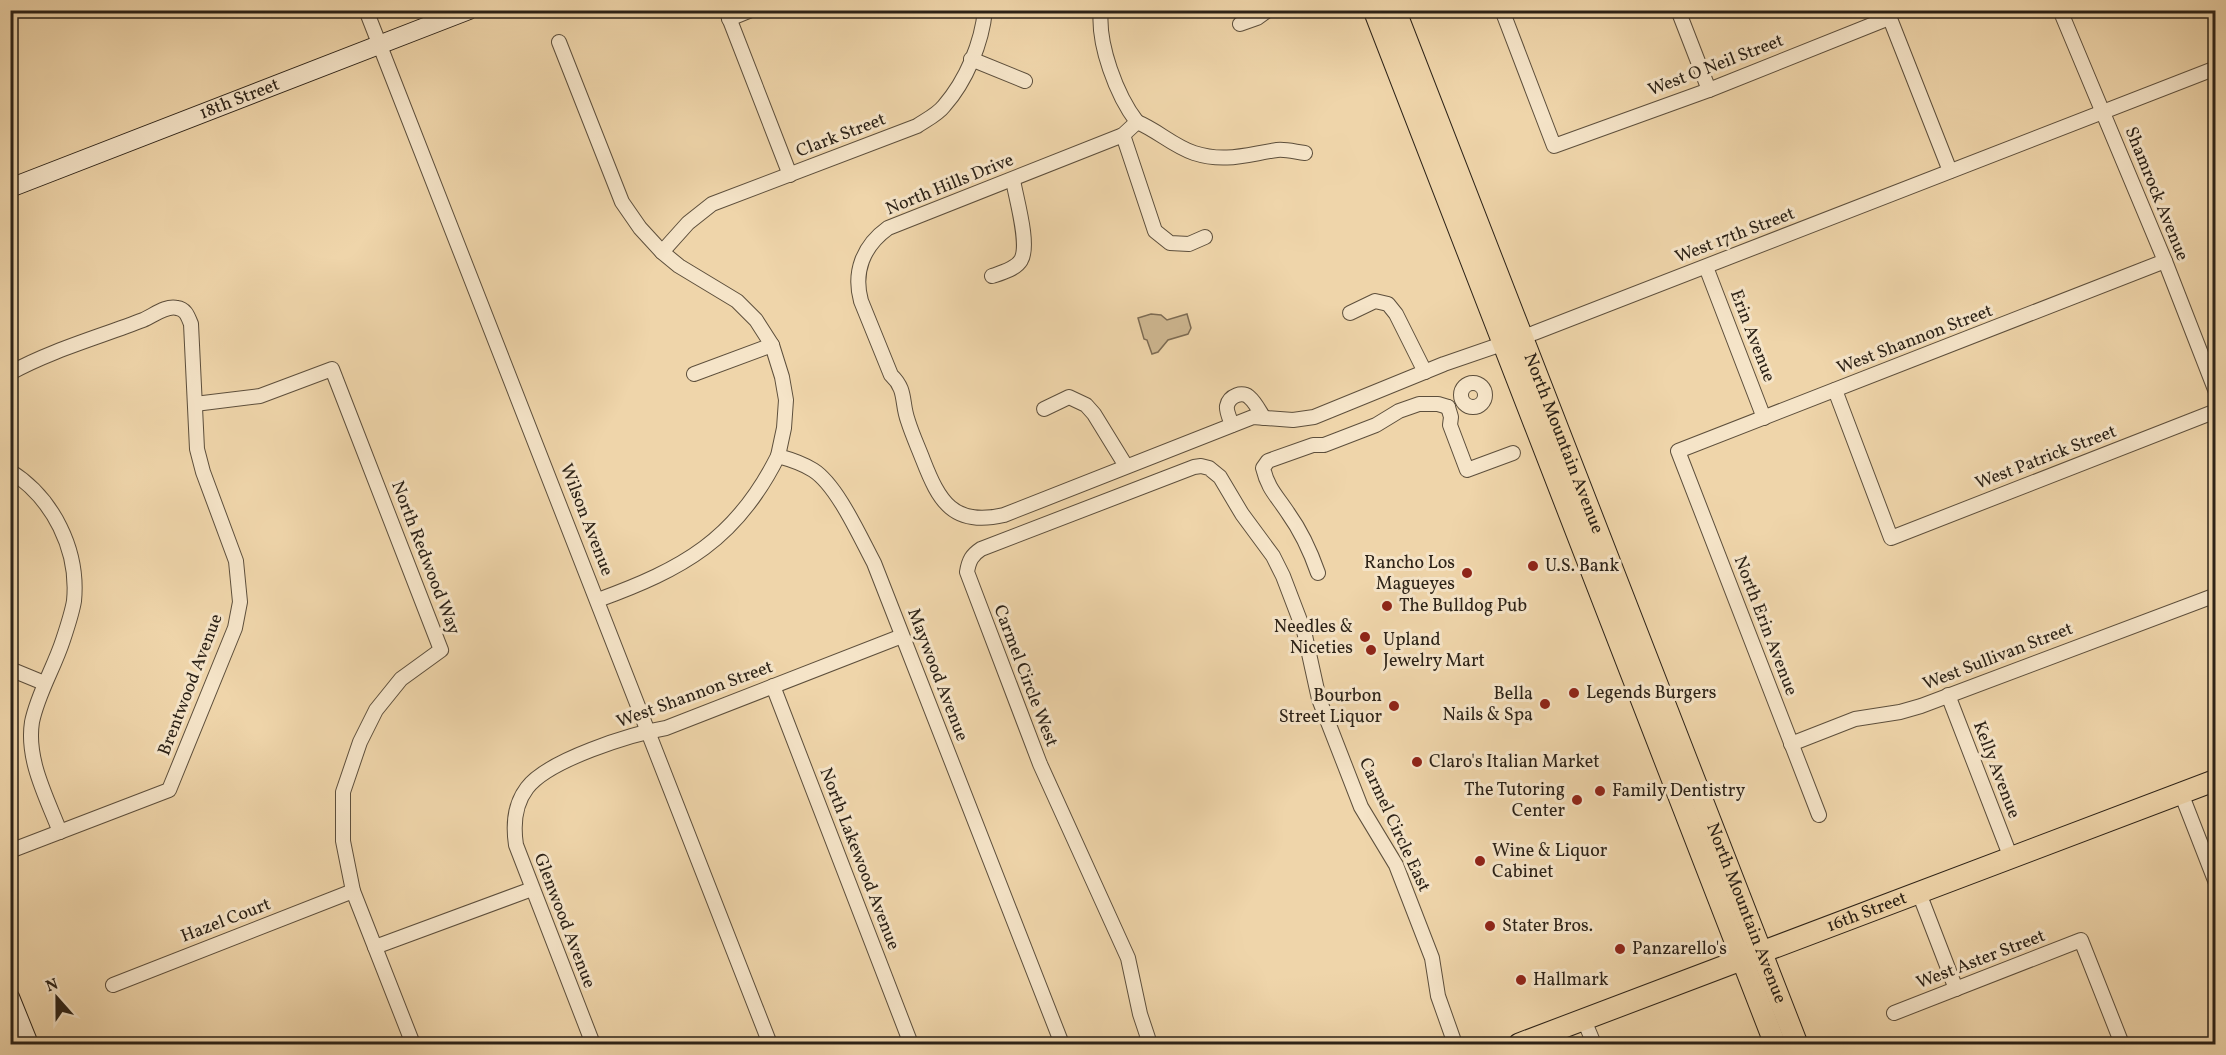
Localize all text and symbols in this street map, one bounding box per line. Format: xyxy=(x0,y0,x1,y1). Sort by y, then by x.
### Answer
street label: West O Neil Street xyxy=(1645,29,1787,103)
street label: 18th Street xyxy=(196,72,283,126)
street label: Clark Street xyxy=(793,107,889,165)
street label: Shamrock Avenue xyxy=(2118,123,2194,265)
street label: North Hills Drive xyxy=(882,148,1018,222)
street label: West 17th Street xyxy=(1672,202,1798,270)
street label: Erin Avenue xyxy=(1723,286,1781,386)
street label: West Shannon Street xyxy=(1834,299,1996,381)
street label: North Mountain Avenue xyxy=(1517,349,1610,537)
street label: West Patrick Street xyxy=(1972,420,2120,496)
street label: Wilson Avenue xyxy=(553,460,619,580)
street label: North Redwood Way xyxy=(384,478,466,639)
place label: Rancho Los Magueyes xyxy=(1364,551,1455,597)
street label: North Erin Avenue xyxy=(1727,552,1803,700)
place label: U.S. Bank xyxy=(1545,554,1620,579)
marker: U.S. Bank xyxy=(1526,559,1540,573)
marker: Rancho Los Magueyes xyxy=(1460,566,1474,580)
place label: The Bulldog Pub xyxy=(1399,594,1527,619)
marker: The Bulldog Pub xyxy=(1380,599,1394,613)
street label: Carmel Circle West xyxy=(986,601,1064,751)
street label: Maywood Avenue xyxy=(900,605,974,745)
street label: Brentwood Avenue xyxy=(152,611,230,759)
place label: Needles & Niceties xyxy=(1274,615,1353,661)
street label: West Sullivan Street xyxy=(1919,617,2077,697)
place label: Upland Jewelry Mart xyxy=(1383,628,1485,674)
marker: Needles & Niceties xyxy=(1358,630,1372,644)
marker: Upland Jewelry Mart xyxy=(1364,643,1378,657)
street label: West Shannon Street xyxy=(613,655,777,735)
place label: Legends Burgers xyxy=(1586,681,1716,706)
place label: Bella Nails & Spa xyxy=(1442,682,1533,728)
place label: Bourbon Street Liquor xyxy=(1279,684,1382,730)
marker: Legends Burgers xyxy=(1567,686,1581,700)
marker: Bella Nails & Spa xyxy=(1538,697,1552,711)
marker: Bourbon Street Liquor xyxy=(1387,699,1401,713)
street label: Kelly Avenue xyxy=(1966,718,2026,822)
place label: Claro's Italian Market xyxy=(1429,750,1600,775)
street label: Carmel Circle East xyxy=(1352,754,1436,896)
marker: Claro's Italian Market xyxy=(1410,755,1424,769)
street label: North Lakewood Avenue xyxy=(813,764,905,954)
place label: The Tutoring Center xyxy=(1464,778,1565,824)
place label: Family Dentistry xyxy=(1612,779,1745,804)
marker: Family Dentistry xyxy=(1593,784,1607,798)
marker: The Tutoring Center xyxy=(1570,793,1584,807)
street label: North Mountain Avenue xyxy=(1700,819,1793,1007)
place label: Wine & Liquor Cabinet xyxy=(1492,839,1608,885)
street label: Glenwood Avenue xyxy=(527,850,601,992)
marker: Wine & Liquor Cabinet xyxy=(1473,854,1487,868)
street label: 16th Street xyxy=(1823,886,1911,939)
street label: Hazel Court xyxy=(177,892,275,950)
place label: Stater Bros. xyxy=(1502,914,1593,939)
marker: Stater Bros. xyxy=(1483,919,1497,933)
street label: West Aster Street xyxy=(1913,924,2049,996)
place label: Panzarello's xyxy=(1632,937,1727,962)
marker: Panzarello's xyxy=(1613,942,1627,956)
north arrow xyxy=(27,968,87,1028)
place label: Hallmark xyxy=(1533,968,1609,993)
text: N xyxy=(43,973,62,998)
marker: Hallmark xyxy=(1514,973,1528,987)

